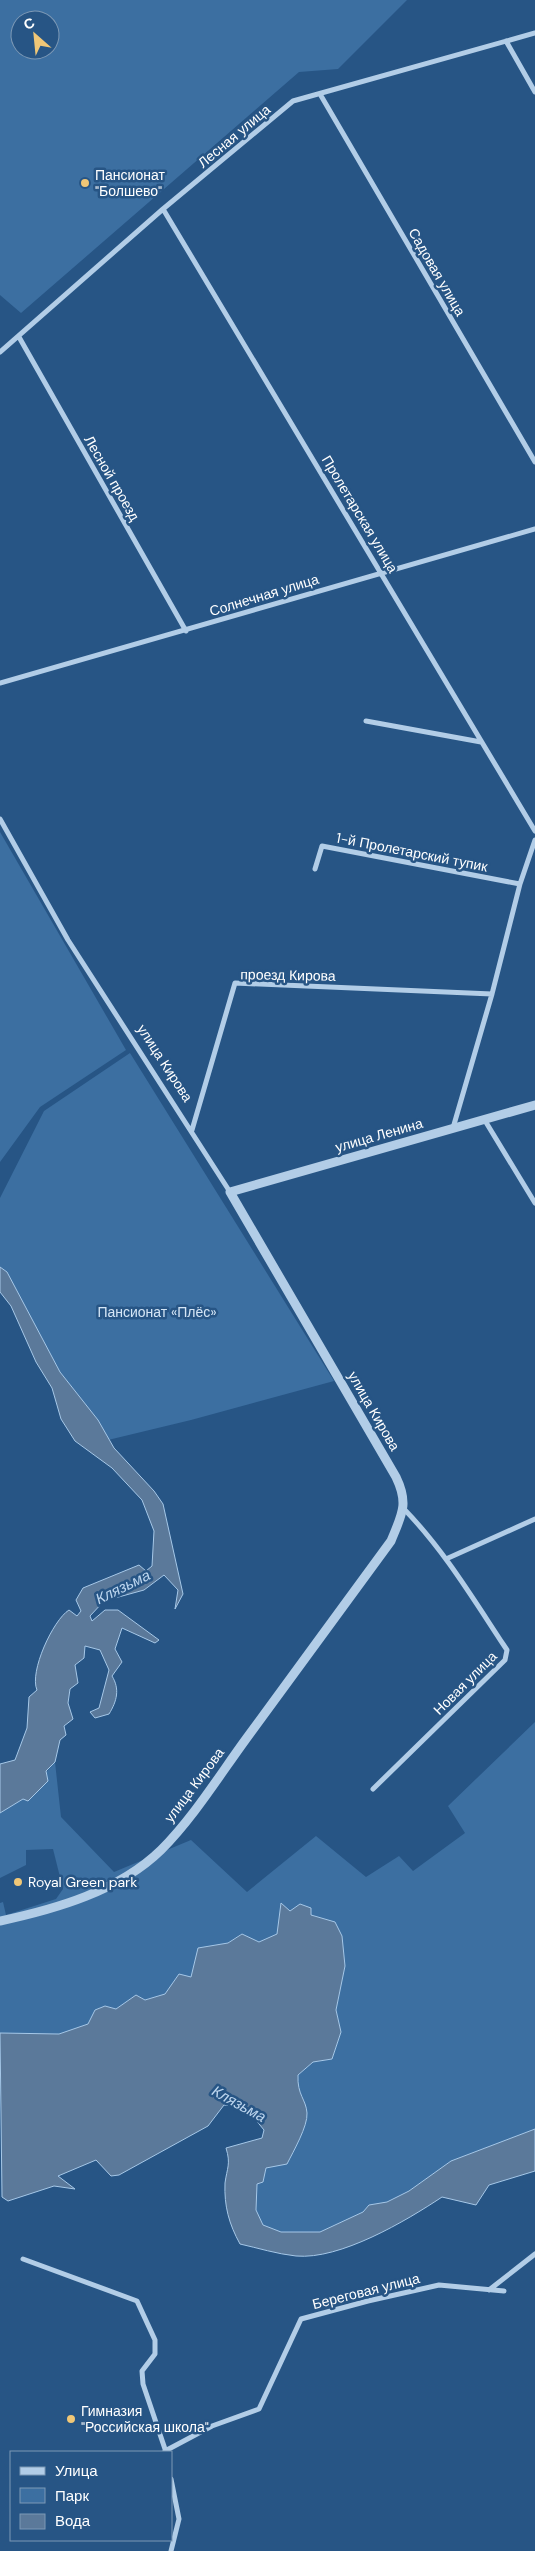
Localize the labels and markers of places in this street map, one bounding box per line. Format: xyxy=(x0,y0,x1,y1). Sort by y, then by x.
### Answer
place label: Пансионат "Болшево" xyxy=(95,166,165,200)
marker: Пансионат "Болшево" xyxy=(79,177,91,189)
place label: Royal Green park xyxy=(28,1873,137,1891)
marker: Royal Green park xyxy=(12,1876,24,1888)
place label: Гимназия "Российская школа" xyxy=(81,2402,209,2436)
marker: Гимназия "Российская школа" xyxy=(65,2413,77,2425)

